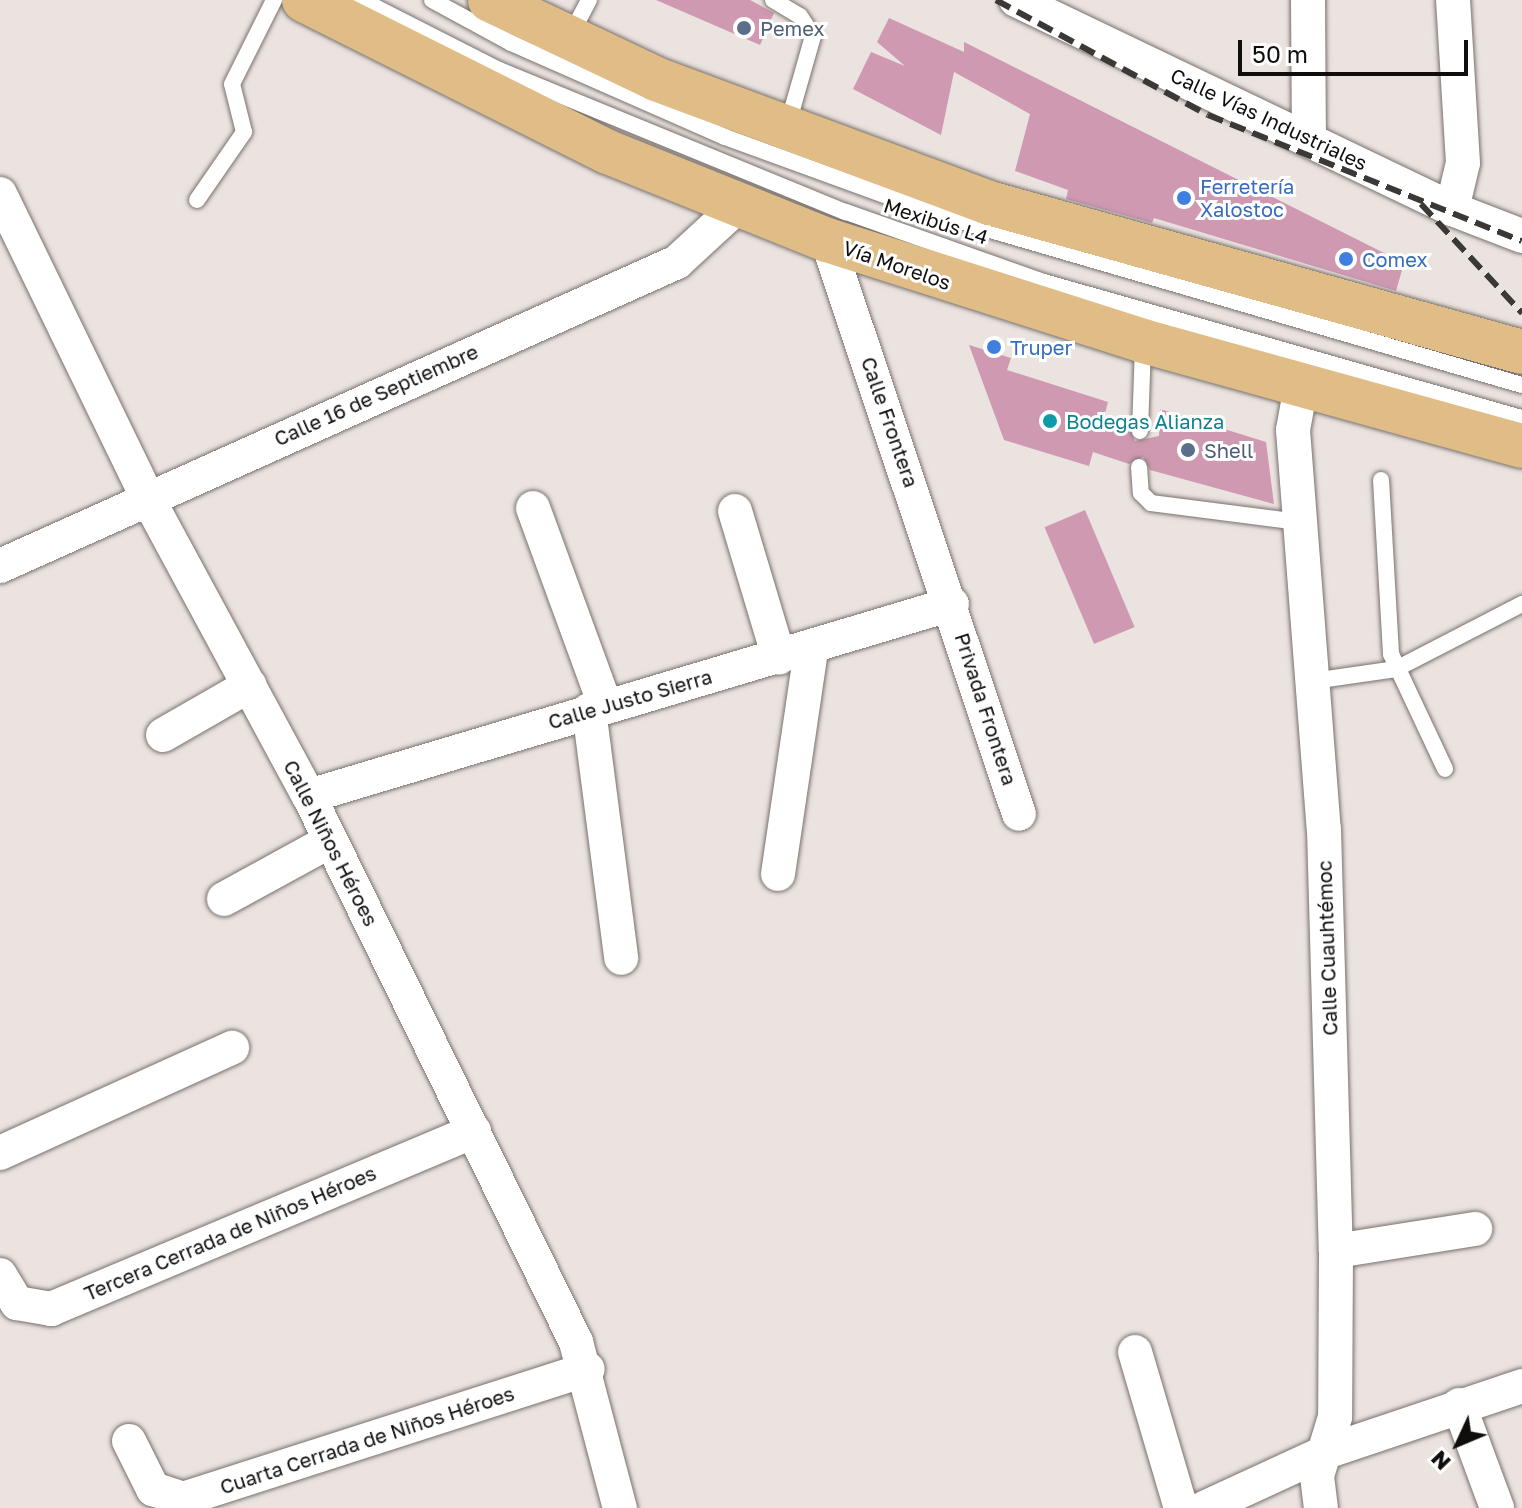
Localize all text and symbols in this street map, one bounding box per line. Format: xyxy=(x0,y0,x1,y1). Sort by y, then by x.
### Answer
place label: Pemex xyxy=(760,16,824,40)
marker: Pemex xyxy=(735,19,753,37)
scale bar xyxy=(1242,24,1472,74)
text: 50 m xyxy=(1252,39,1308,68)
street label: Calle Vías Industriales xyxy=(1167,63,1371,175)
place label: Ferretería Xalostoc xyxy=(1200,174,1294,221)
marker: Ferretería Xalostoc xyxy=(1175,189,1193,207)
street label: Mexibús L4 xyxy=(881,193,991,249)
street label: Vía Morelos xyxy=(840,235,954,295)
place label: Comex xyxy=(1362,247,1427,271)
marker: Comex xyxy=(1337,250,1355,268)
place label: Truper xyxy=(1010,335,1072,359)
marker: Truper xyxy=(985,338,1003,356)
street label: Calle 16 de Septiembre xyxy=(270,339,482,451)
street label: Calle Frontera xyxy=(856,354,924,490)
place label: Bodegas Alianza xyxy=(1066,409,1224,433)
marker: Bodegas Alianza xyxy=(1041,412,1059,430)
place label: Shell xyxy=(1204,438,1253,462)
marker: Shell xyxy=(1179,441,1197,459)
street label: Privada Frontera xyxy=(950,630,1022,788)
street label: Calle Justo Sierra xyxy=(545,664,715,734)
street label: Calle Niños Héroes xyxy=(279,756,383,930)
street label: Calle Cuauhtémoc xyxy=(1312,860,1342,1036)
street label: Tercera Cerrada de Niños Héroes xyxy=(80,1160,380,1306)
street label: Cuarta Cerrada de Niños Héroes xyxy=(217,1381,517,1499)
north arrow xyxy=(1418,1404,1498,1484)
text: N xyxy=(1425,1446,1456,1476)

